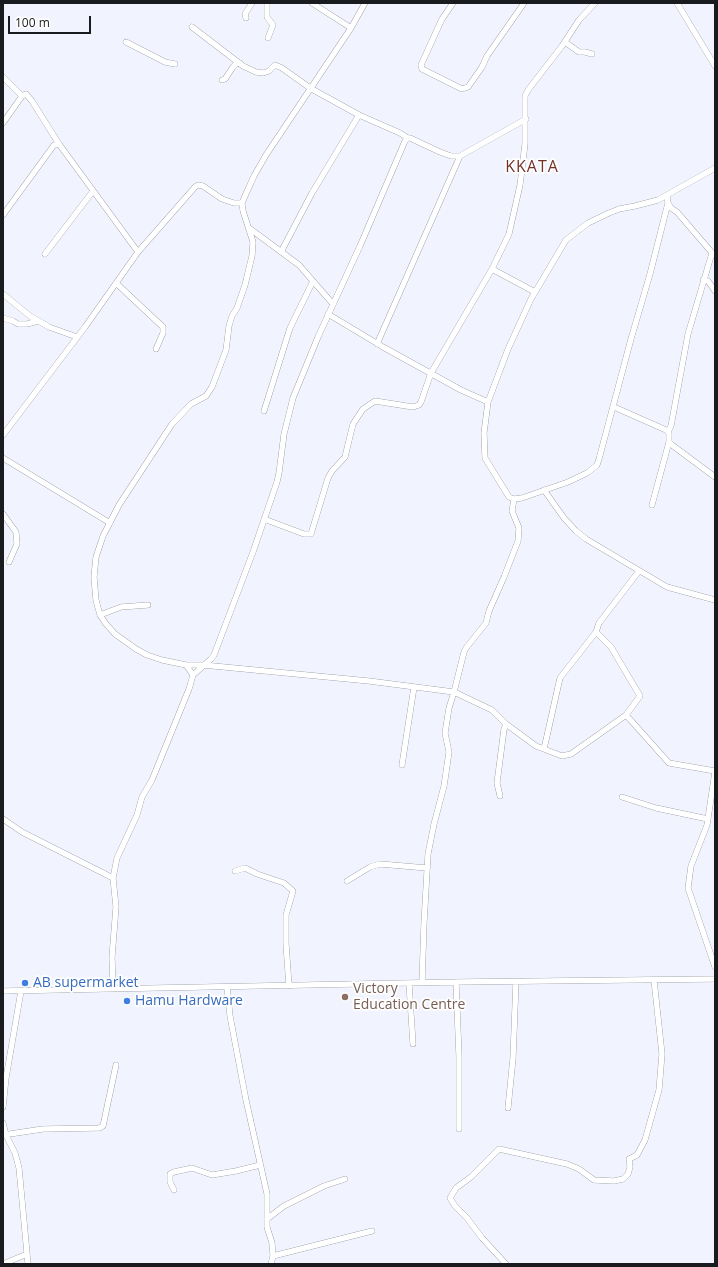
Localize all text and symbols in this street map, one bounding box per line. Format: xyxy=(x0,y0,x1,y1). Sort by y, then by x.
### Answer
scale bar xyxy=(10,8,93,34)
text: 100 m xyxy=(15,14,50,31)
district label: KKATA xyxy=(505,157,559,177)
place label: AB supermarket xyxy=(33,975,139,991)
marker: AB supermarket xyxy=(20,978,30,988)
place label: Victory Education Centre xyxy=(353,981,465,1014)
marker: Victory Education Centre xyxy=(340,992,350,1002)
place label: Hamu Hardware xyxy=(135,993,243,1009)
marker: Hamu Hardware xyxy=(122,996,132,1006)

